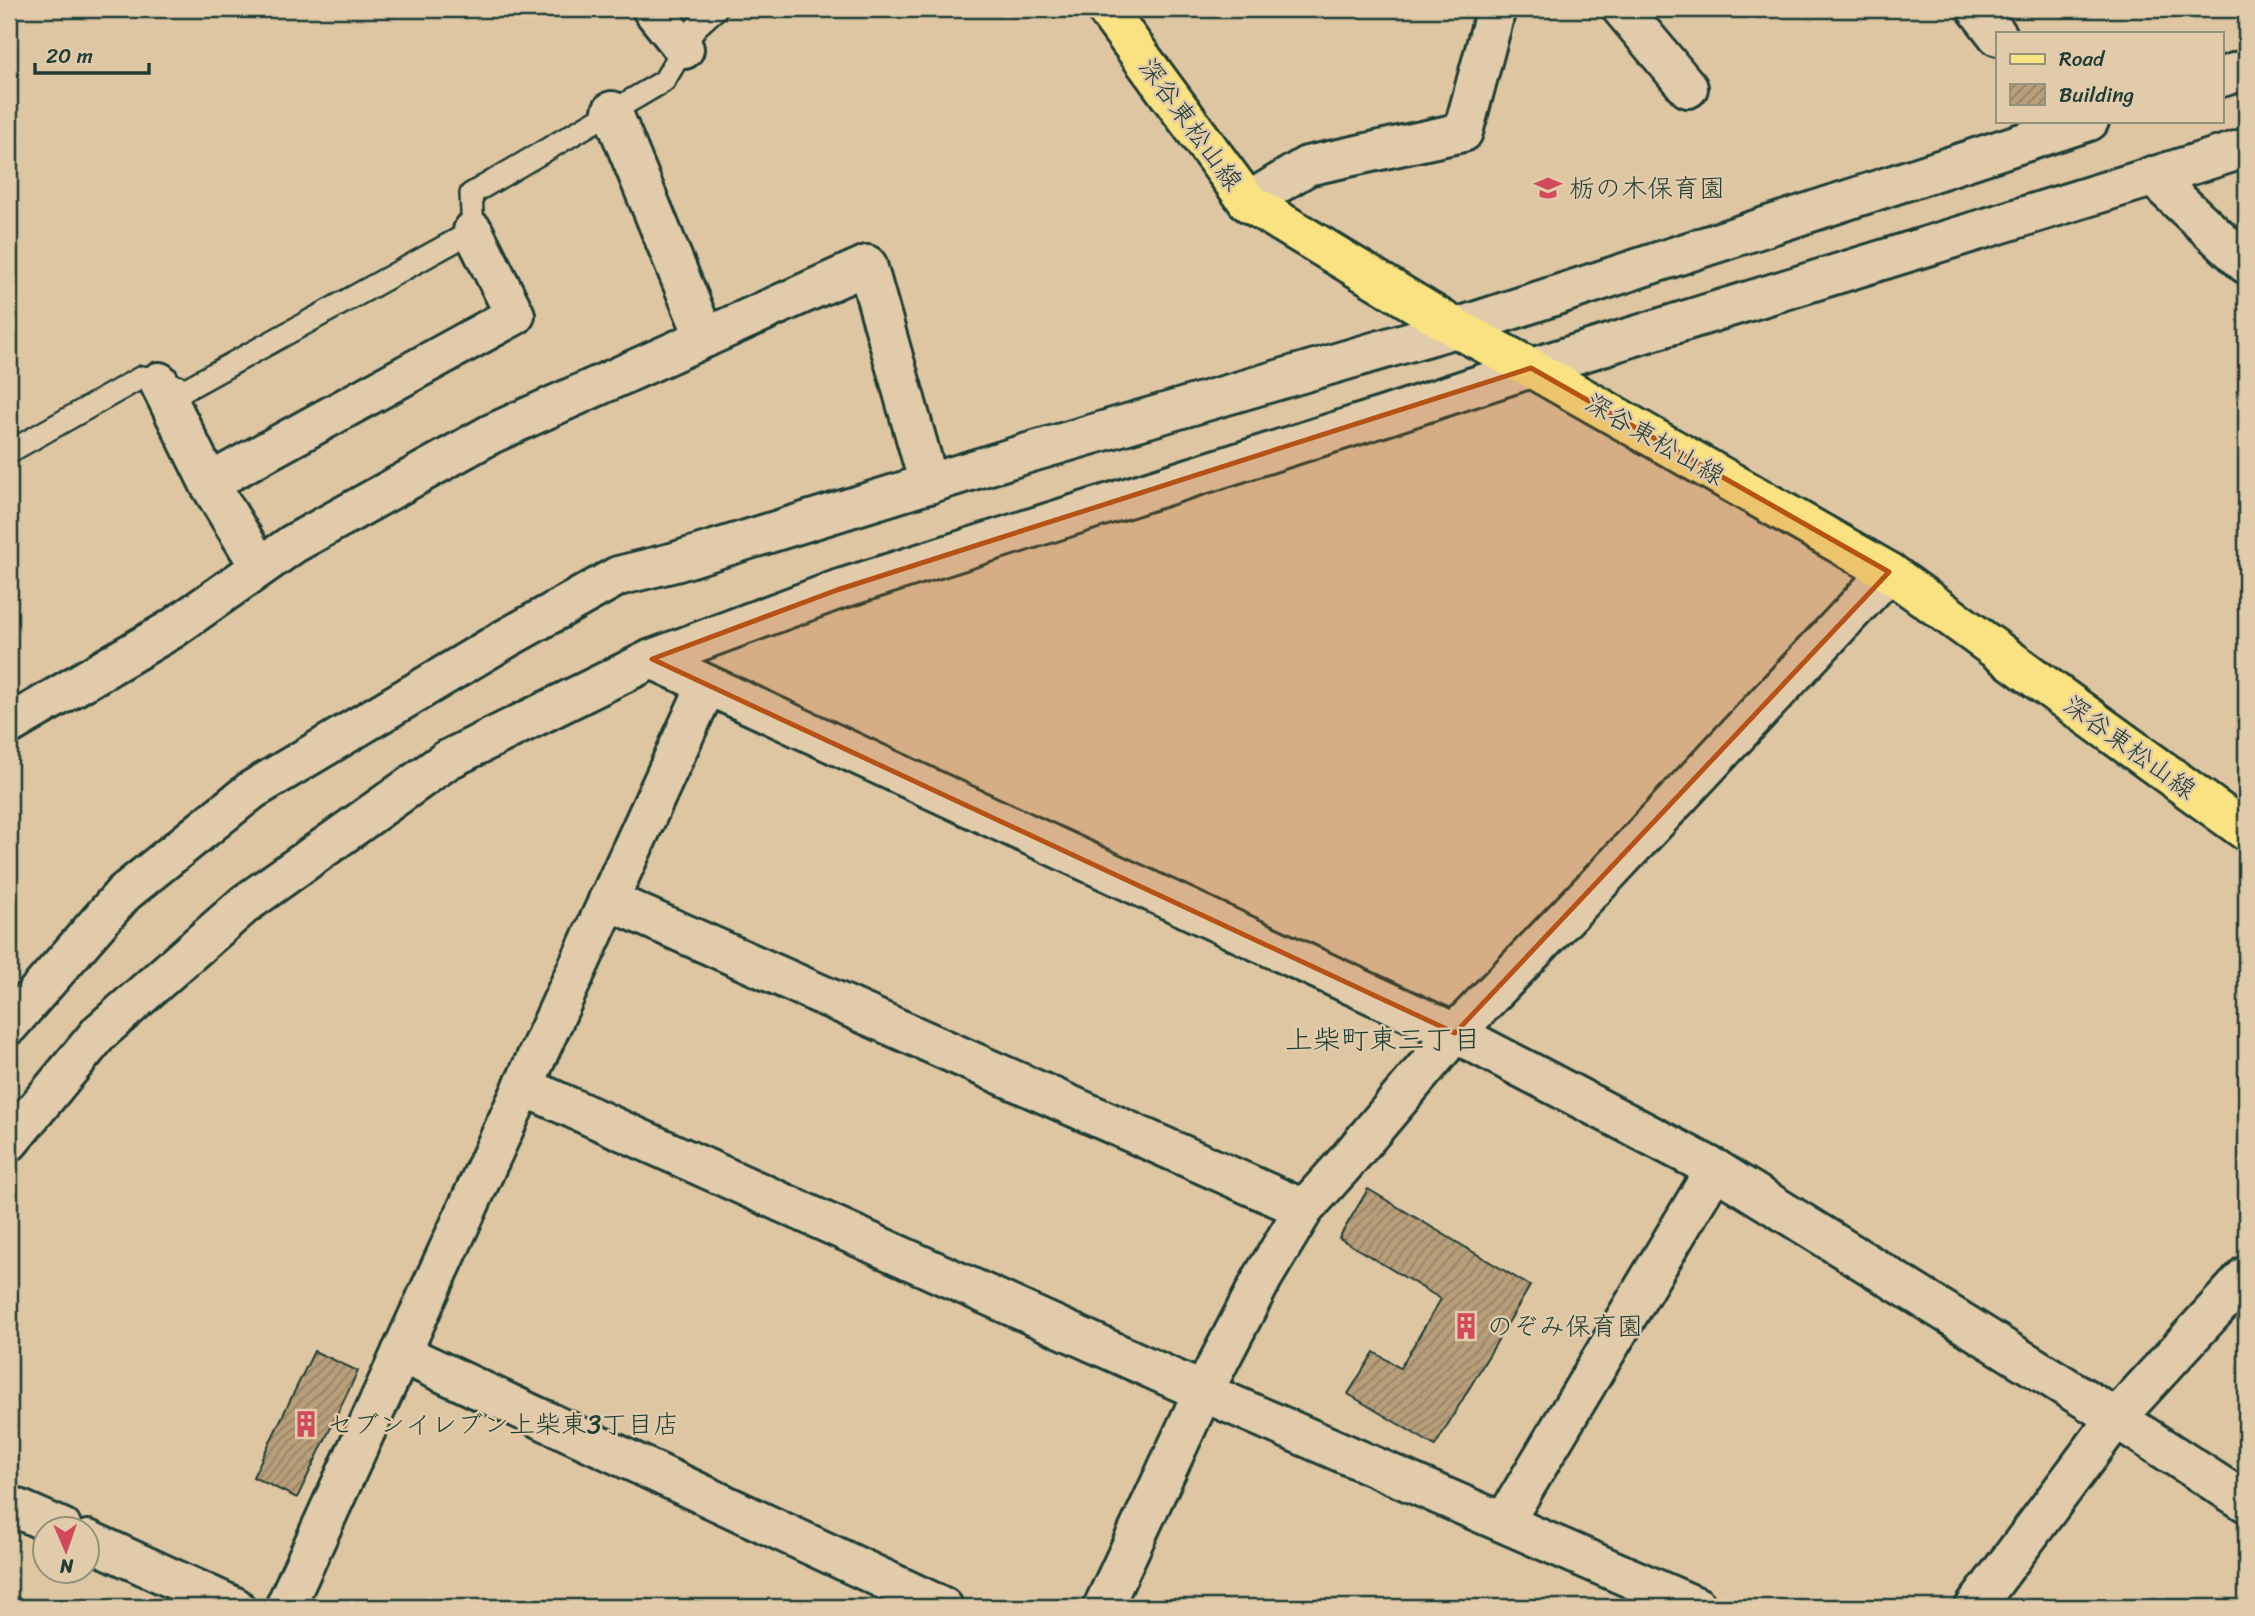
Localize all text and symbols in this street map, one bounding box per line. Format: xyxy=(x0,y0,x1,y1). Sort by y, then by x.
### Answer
scale bar xyxy=(35,32,149,76)
legend xyxy=(1996,32,2224,122)
text: 20 m xyxy=(46,37,93,75)
text: Road xyxy=(2059,40,2106,78)
street label: 深谷東松山線 xyxy=(1127,47,1255,201)
text: Building xyxy=(2059,76,2135,114)
place label: 栃の木保育園 xyxy=(1569,165,1725,211)
school or university icon: 栃の木保育園 xyxy=(1533,173,1563,203)
street label: 深谷東松山線 xyxy=(1576,380,1734,498)
street label: 深谷東松山線 xyxy=(2053,683,2207,811)
district label: 上柴町東三丁目 xyxy=(1285,1015,1481,1064)
place label: のぞみ保育園 xyxy=(1487,1303,1643,1349)
building icon: のぞみ保育園 xyxy=(1451,1311,1481,1341)
place label: セブンイレブン上柴東3丁目店 xyxy=(327,1401,679,1447)
building icon: セブンイレブン上柴東3丁目店 xyxy=(291,1409,321,1439)
north arrow xyxy=(32,1514,102,1584)
text: N xyxy=(59,1550,75,1583)

